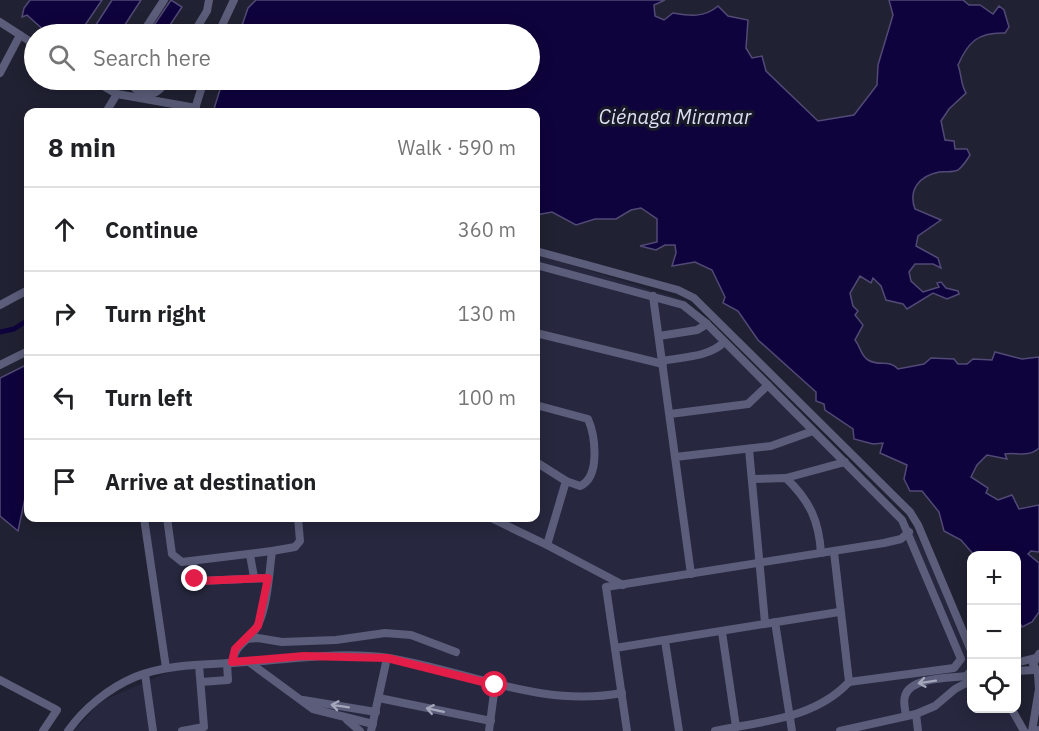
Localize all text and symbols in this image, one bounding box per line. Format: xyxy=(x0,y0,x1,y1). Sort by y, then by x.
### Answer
search box xyxy=(24,24,540,90)
icon: search xyxy=(45,41,78,74)
text: Search here xyxy=(93,43,211,72)
water label: Ciénaga Miramar xyxy=(599,103,752,130)
text: 8 min xyxy=(48,130,116,164)
text: Walk · 590 m xyxy=(398,134,516,161)
icon: ahead xyxy=(48,213,81,246)
text: Continue xyxy=(105,215,198,244)
text: 360 m xyxy=(458,216,516,243)
icon: right xyxy=(48,297,81,330)
text: Turn right xyxy=(105,299,206,328)
text: 130 m xyxy=(458,300,516,327)
icon: left xyxy=(48,381,81,414)
text: Turn left xyxy=(105,383,193,412)
text: 100 m xyxy=(458,384,516,411)
icon: arrive xyxy=(48,465,81,498)
text: Arrive at destination xyxy=(105,467,316,496)
map controls xyxy=(967,551,1021,713)
button: + xyxy=(967,551,1021,605)
route end xyxy=(181,565,207,591)
button: − xyxy=(967,605,1021,659)
button: locate xyxy=(967,659,1021,713)
route start xyxy=(481,671,507,697)
one-way arrow xyxy=(918,677,938,688)
one-way arrow xyxy=(331,701,350,712)
one-way arrow xyxy=(426,703,445,715)

